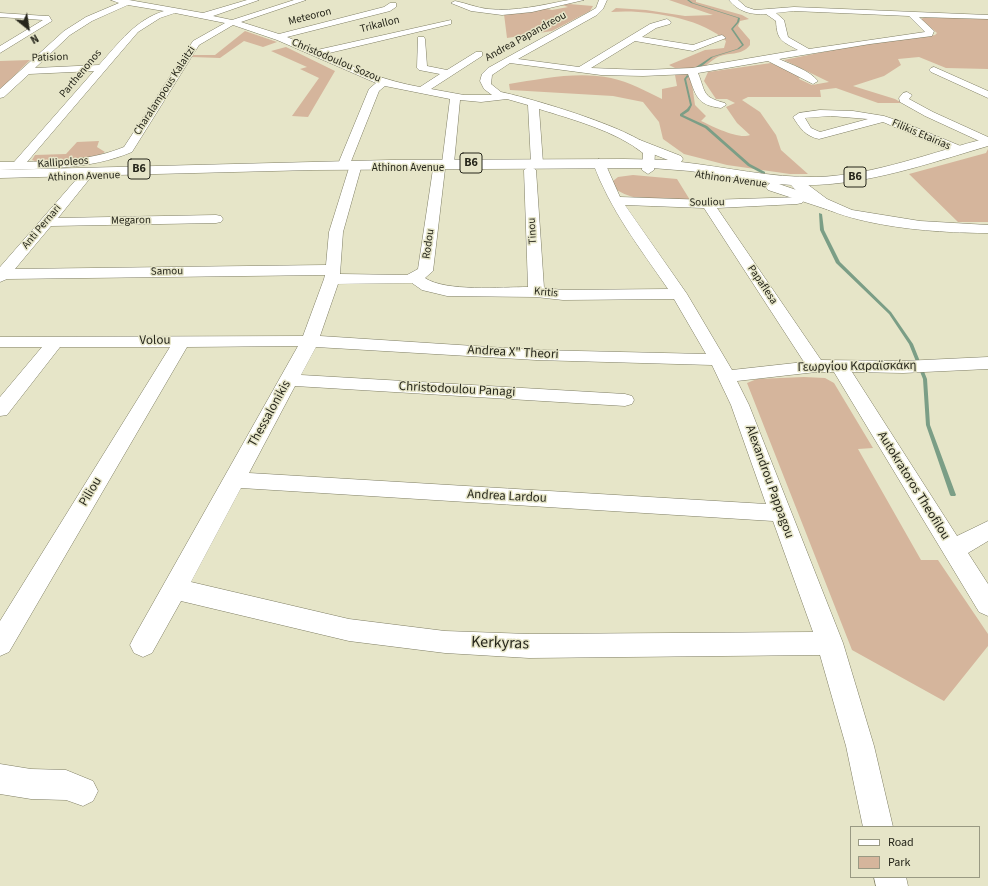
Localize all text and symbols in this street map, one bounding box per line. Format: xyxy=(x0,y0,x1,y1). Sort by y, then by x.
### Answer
street label: Meteoron xyxy=(287,5,333,29)
north arrow xyxy=(8,8,48,48)
street label: Andrea Papandreou xyxy=(483,9,569,65)
street label: Trikallon xyxy=(359,14,401,36)
text: N xyxy=(27,30,41,47)
street label: Christodoulou Sozou xyxy=(289,36,383,86)
street label: Charalampous Kalaitzi xyxy=(131,44,199,138)
street label: Parthenonos xyxy=(57,47,105,101)
street label: Patision xyxy=(31,51,69,65)
street label: Filikis Etairias xyxy=(890,117,952,153)
road number: B6 xyxy=(460,153,482,173)
street label: Kallipoleos xyxy=(37,155,89,171)
road number: B6 xyxy=(128,159,150,179)
street label: Athinon Avenue xyxy=(372,162,444,176)
road number: B6 xyxy=(844,167,866,187)
street label: Athinon Avenue xyxy=(694,168,768,192)
street label: Athinon Avenue xyxy=(48,169,120,185)
street label: Souliou xyxy=(689,196,725,210)
street label: Anti Pernari xyxy=(20,202,64,252)
street label: Megaron xyxy=(111,214,151,228)
street label: Tinou xyxy=(526,217,540,245)
street label: Rodou xyxy=(420,228,438,260)
street label: Papaflesa xyxy=(744,263,780,307)
street label: Samou xyxy=(151,265,183,279)
street label: Kritis xyxy=(534,285,558,301)
street label: Volou xyxy=(139,333,171,349)
street label: Andrea X" Theori xyxy=(467,343,559,363)
street label: Γεωργίου Καραϊσκάκη xyxy=(797,358,917,376)
street label: Thessalonikis xyxy=(245,378,295,450)
street label: Christodoulou Panagi xyxy=(398,379,516,401)
street label: Alexandrou Pappagou xyxy=(741,423,797,541)
street label: Autokratoros Theofilou xyxy=(873,429,953,543)
street label: Piliou xyxy=(76,475,106,509)
street label: Andrea Lardou xyxy=(467,487,547,507)
street label: Kerkyras xyxy=(471,633,529,655)
legend xyxy=(850,826,980,878)
text: Road xyxy=(888,834,914,851)
text: Park xyxy=(888,854,910,871)

